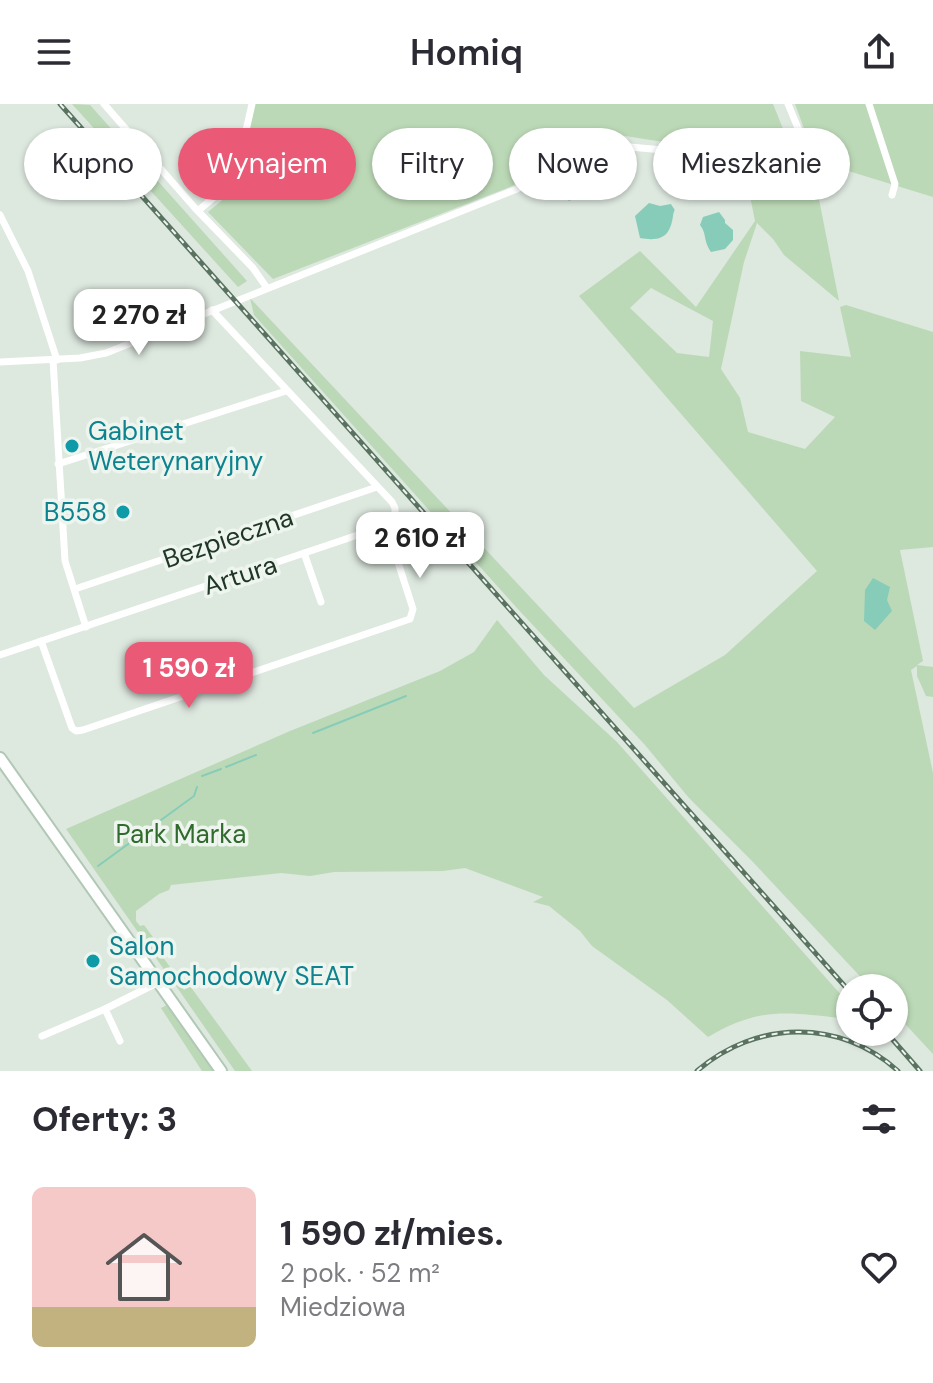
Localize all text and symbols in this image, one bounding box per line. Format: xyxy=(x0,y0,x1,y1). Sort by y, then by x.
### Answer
text: Homiq xyxy=(410,29,523,76)
icon: menu xyxy=(32,30,76,74)
icon: share xyxy=(857,30,901,74)
chip: Kupno xyxy=(24,128,162,200)
chip: Wynajem xyxy=(178,128,356,200)
chip: Filtry xyxy=(372,128,493,200)
chip: Nowe xyxy=(509,128,637,200)
chip: Mieszkanie xyxy=(653,128,850,200)
pin: 2 270 zł xyxy=(56,289,222,357)
text: 2 270 zł xyxy=(92,298,186,332)
place label: Gabinet Weterynaryjny xyxy=(88,414,263,478)
marker: Gabinet Weterynaryjny xyxy=(63,437,81,455)
place label: B558 xyxy=(44,495,107,529)
street label: Bezpieczna xyxy=(158,500,298,576)
marker: B558 xyxy=(114,503,132,521)
pin: 2 610 zł xyxy=(337,512,503,580)
text: 2 610 zł xyxy=(374,521,466,555)
street label: Artura xyxy=(199,547,281,603)
pin: 1 590 zł xyxy=(106,642,272,710)
text: 1 590 zł xyxy=(143,651,235,685)
park label: Park Marka xyxy=(115,817,247,851)
place label: Salon Samochodowy SEAT xyxy=(109,929,354,993)
marker: Salon Samochodowy SEAT xyxy=(84,952,102,970)
map controls xyxy=(836,974,908,1046)
button: locate xyxy=(836,974,908,1046)
text: Oferty: 3 xyxy=(32,1097,177,1142)
icon: filters xyxy=(857,1097,901,1141)
text: 1 590 zł/mies. xyxy=(280,1211,503,1256)
icon: home xyxy=(96,1219,192,1315)
icon: heart xyxy=(857,1245,901,1289)
text: 2 pok. · 52 m² xyxy=(280,1256,440,1290)
text: Miedziowa xyxy=(280,1290,406,1324)

